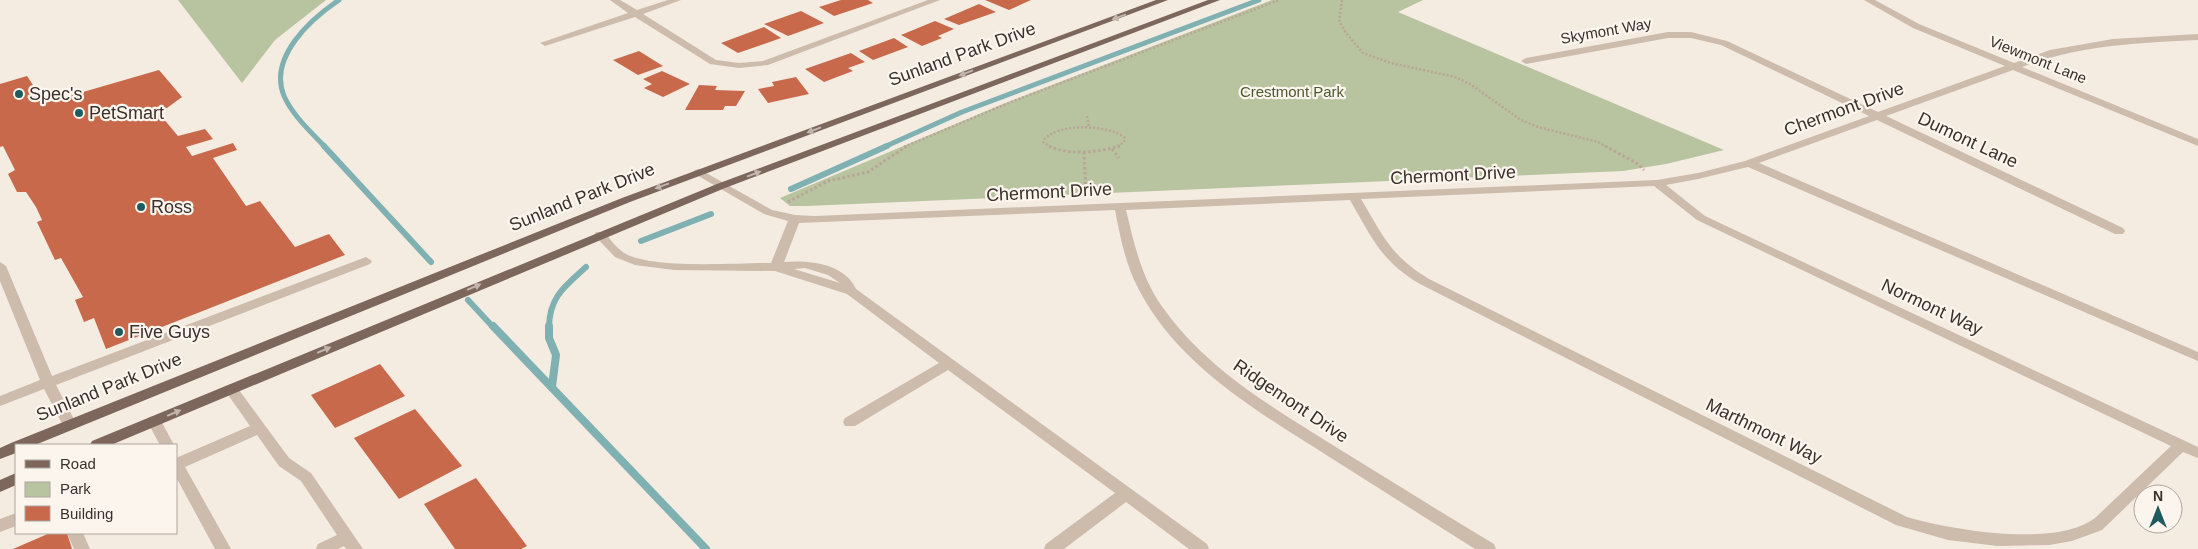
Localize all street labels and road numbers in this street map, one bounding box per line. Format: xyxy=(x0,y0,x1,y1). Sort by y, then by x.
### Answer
street label: Skymont Way xyxy=(1559,14,1653,47)
street label: Sunland Park Drive xyxy=(886,18,1038,90)
street label: Viewmont Lane xyxy=(1987,32,2089,87)
street label: Chermont Drive xyxy=(1781,78,1907,140)
street label: Dumont Lane xyxy=(1915,108,2021,172)
street label: Sunland Park Drive xyxy=(506,159,658,235)
street label: Chermont Drive xyxy=(1390,162,1516,188)
street label: Chermont Drive xyxy=(986,179,1112,205)
street label: Normont Way xyxy=(1878,275,1986,339)
street label: Sunland Park Drive xyxy=(33,349,185,425)
street label: Ridgemont Drive xyxy=(1230,355,1352,447)
street label: Marthmont Way xyxy=(1703,394,1825,468)

